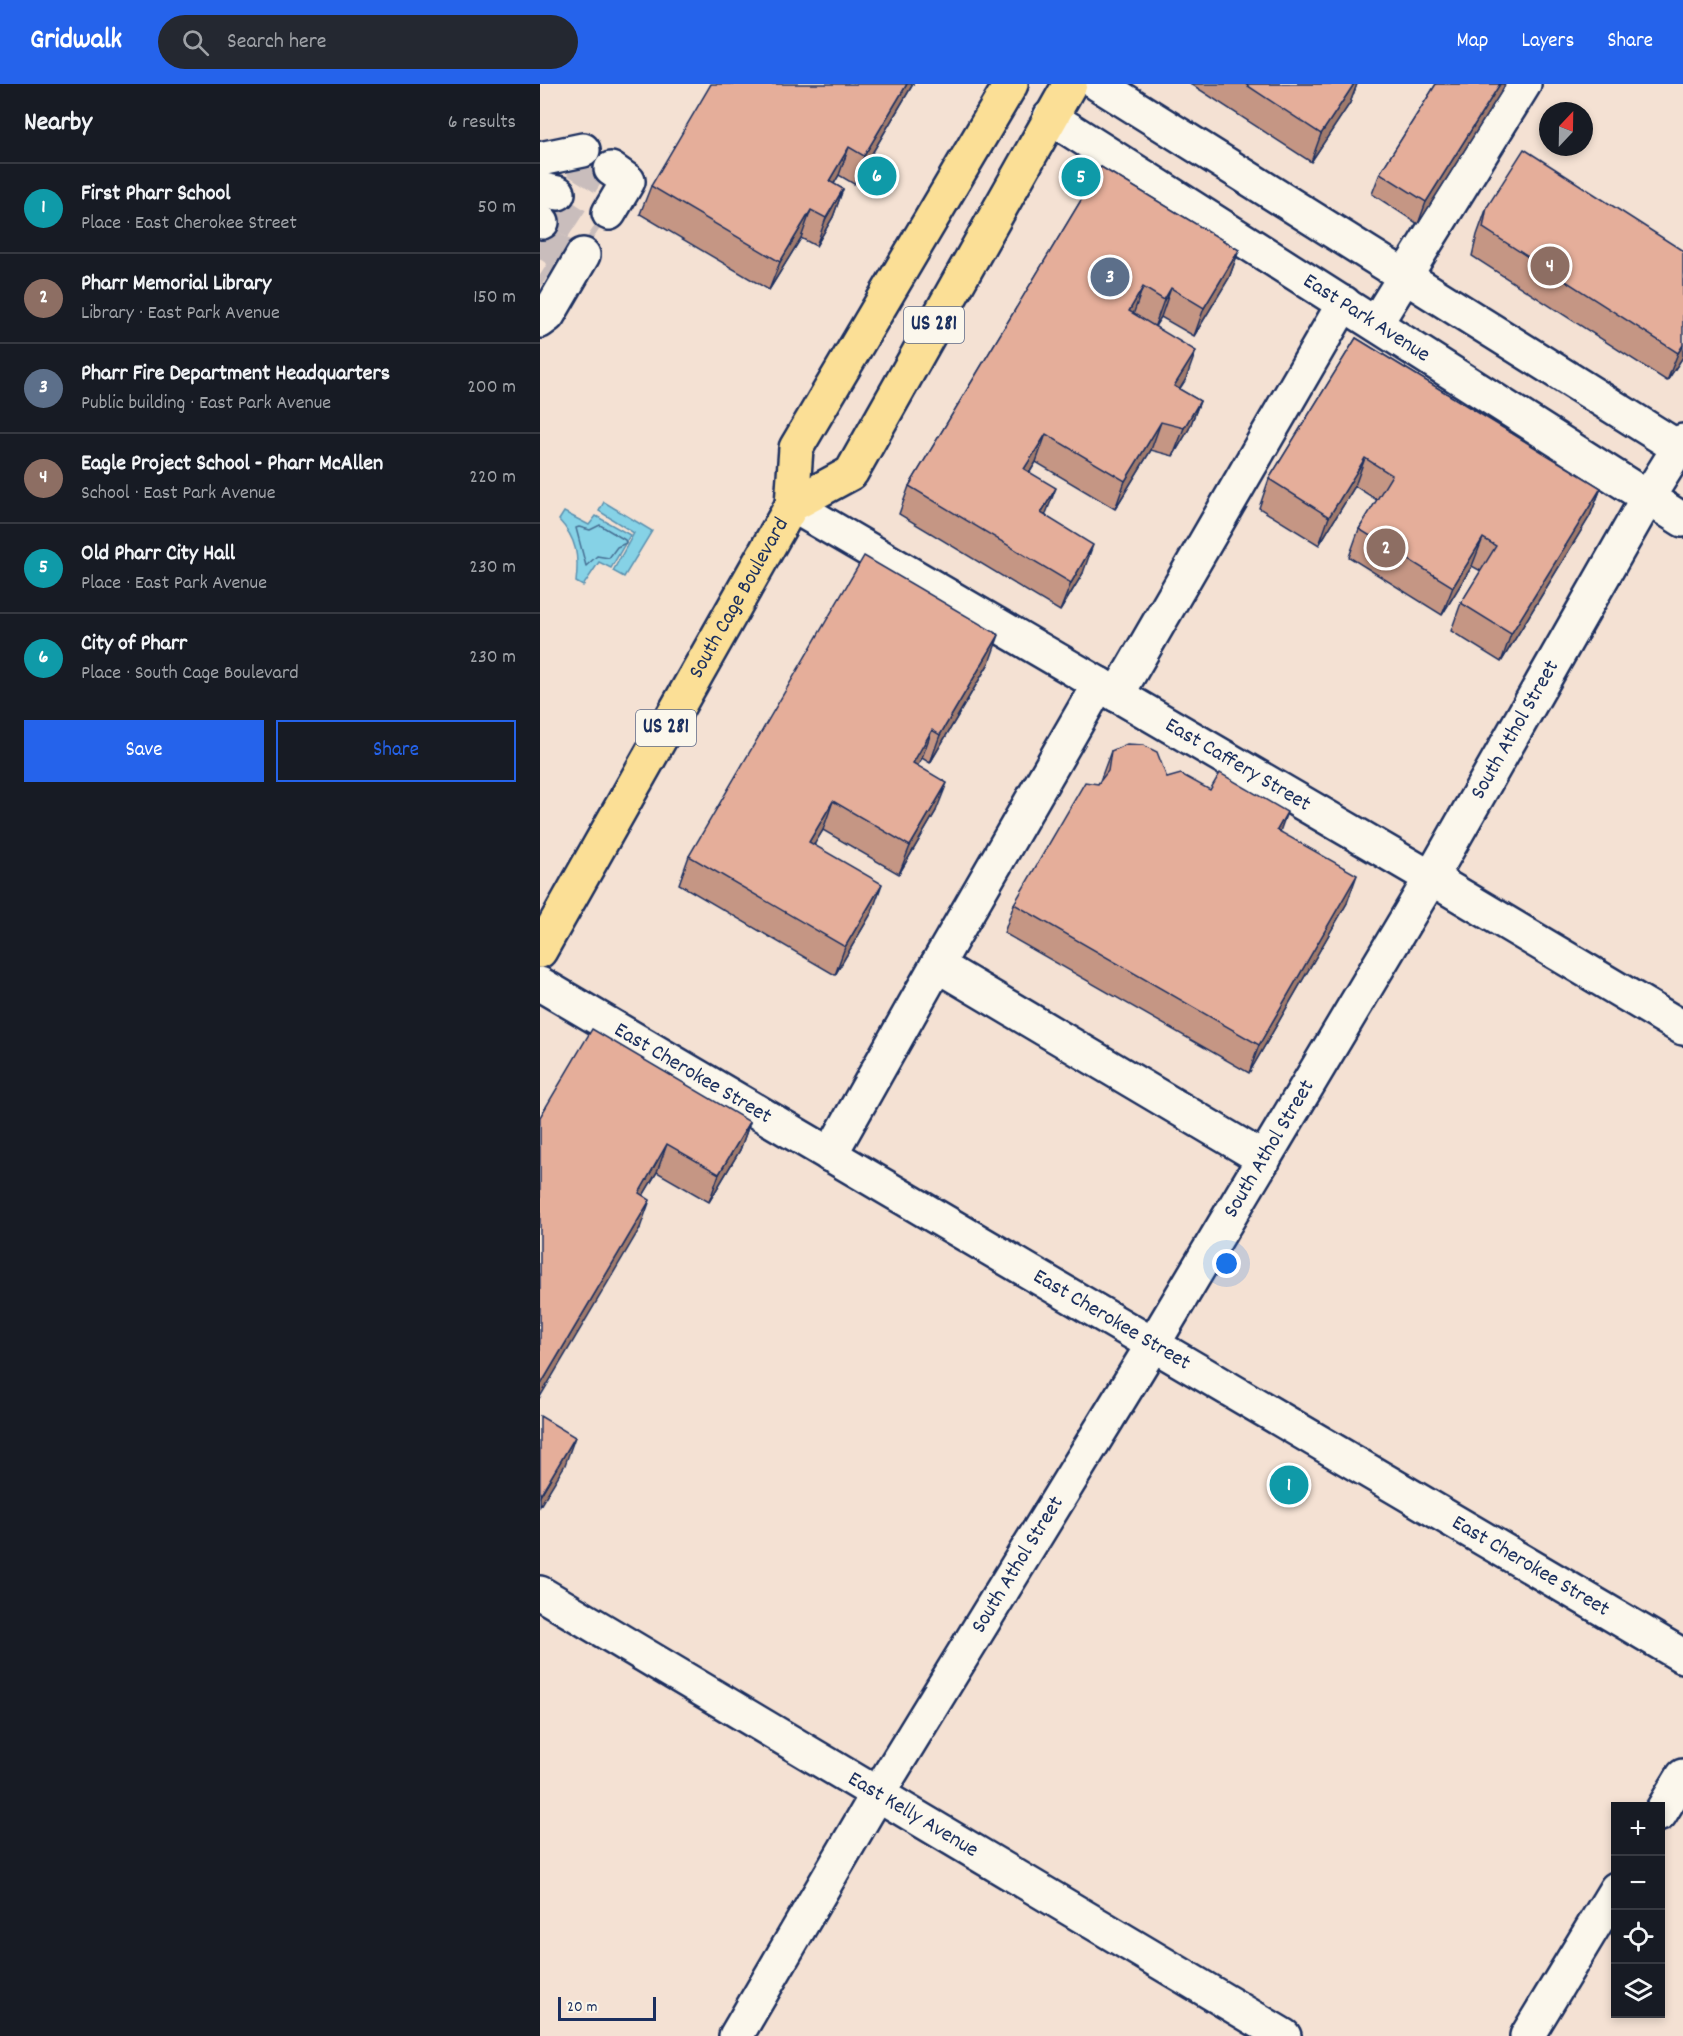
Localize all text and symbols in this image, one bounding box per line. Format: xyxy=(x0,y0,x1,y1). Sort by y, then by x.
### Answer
search box xyxy=(158,15,578,69)
text: Gridwalk xyxy=(30,22,122,62)
icon: search xyxy=(179,26,212,59)
text: Search here xyxy=(227,27,327,58)
text: Map xyxy=(1457,27,1488,57)
text: Layers xyxy=(1521,27,1574,57)
text: Share xyxy=(1607,27,1653,57)
north arrow xyxy=(1539,102,1593,156)
text: Nearby xyxy=(24,105,92,142)
text: 6 results xyxy=(448,109,516,137)
pin: 6 xyxy=(858,154,896,199)
pin: 5 xyxy=(1062,154,1100,200)
text: First Pharr School xyxy=(81,179,231,210)
text: 1 xyxy=(41,194,46,222)
text: 50 m xyxy=(478,194,516,222)
text: Place · East Cherokee Street xyxy=(81,210,297,238)
pin: 4 xyxy=(1530,244,1570,288)
pin: 3 xyxy=(1090,254,1130,300)
street label: East Park Avenue xyxy=(1297,266,1436,371)
text: Pharr Memorial Library xyxy=(81,269,271,300)
text: 2 xyxy=(39,284,48,312)
text: 150 m xyxy=(473,284,516,312)
text: Library · East Park Avenue xyxy=(81,300,280,328)
road number: US 281 xyxy=(904,307,964,343)
text: Pharr Fire Department Headquarters xyxy=(81,359,390,390)
text: 3 xyxy=(39,374,48,402)
text: 200 m xyxy=(467,374,516,402)
text: Public building · East Park Avenue xyxy=(81,390,331,418)
text: Eagle Project School - Pharr McAllen xyxy=(81,449,383,480)
text: 4 xyxy=(39,464,48,492)
text: 220 m xyxy=(469,464,516,492)
text: School · East Park Avenue xyxy=(81,480,276,508)
street label: South Cage Boulevard xyxy=(681,512,797,685)
pin: 2 xyxy=(1366,526,1406,570)
text: Old Pharr City Hall xyxy=(81,539,235,570)
text: 5 xyxy=(39,554,48,582)
text: 230 m xyxy=(469,554,516,582)
text: Place · East Park Avenue xyxy=(81,570,267,598)
text: City of Pharr xyxy=(81,629,187,660)
text: 6 xyxy=(39,644,48,672)
text: 230 m xyxy=(469,644,516,672)
street label: South Athol Street xyxy=(1463,654,1567,805)
text: Place · South Cage Boulevard xyxy=(81,660,299,688)
road number: US 281 xyxy=(636,710,696,746)
street label: East Caffery Street xyxy=(1159,710,1316,820)
button: Save xyxy=(24,720,264,782)
button: Share xyxy=(276,720,516,782)
street label: East Cherokee Street xyxy=(608,1015,777,1132)
street label: South Athol Street xyxy=(1216,1074,1323,1224)
your location xyxy=(1212,1249,1241,1278)
street label: East Cherokee Street xyxy=(1027,1261,1196,1379)
pin: 1 xyxy=(1270,1462,1308,1508)
street label: South Athol Street xyxy=(964,1490,1072,1640)
street label: East Cherokee Street xyxy=(1446,1508,1615,1625)
street label: East Kelly Avenue xyxy=(842,1764,984,1866)
map controls xyxy=(1611,1802,1665,2018)
button: + xyxy=(1611,1802,1665,1856)
button: − xyxy=(1611,1856,1665,1910)
button: locate xyxy=(1611,1910,1665,1964)
button: layers xyxy=(1611,1964,1665,2018)
scale bar xyxy=(558,1994,656,2022)
text: 20 m xyxy=(567,1996,597,2019)

